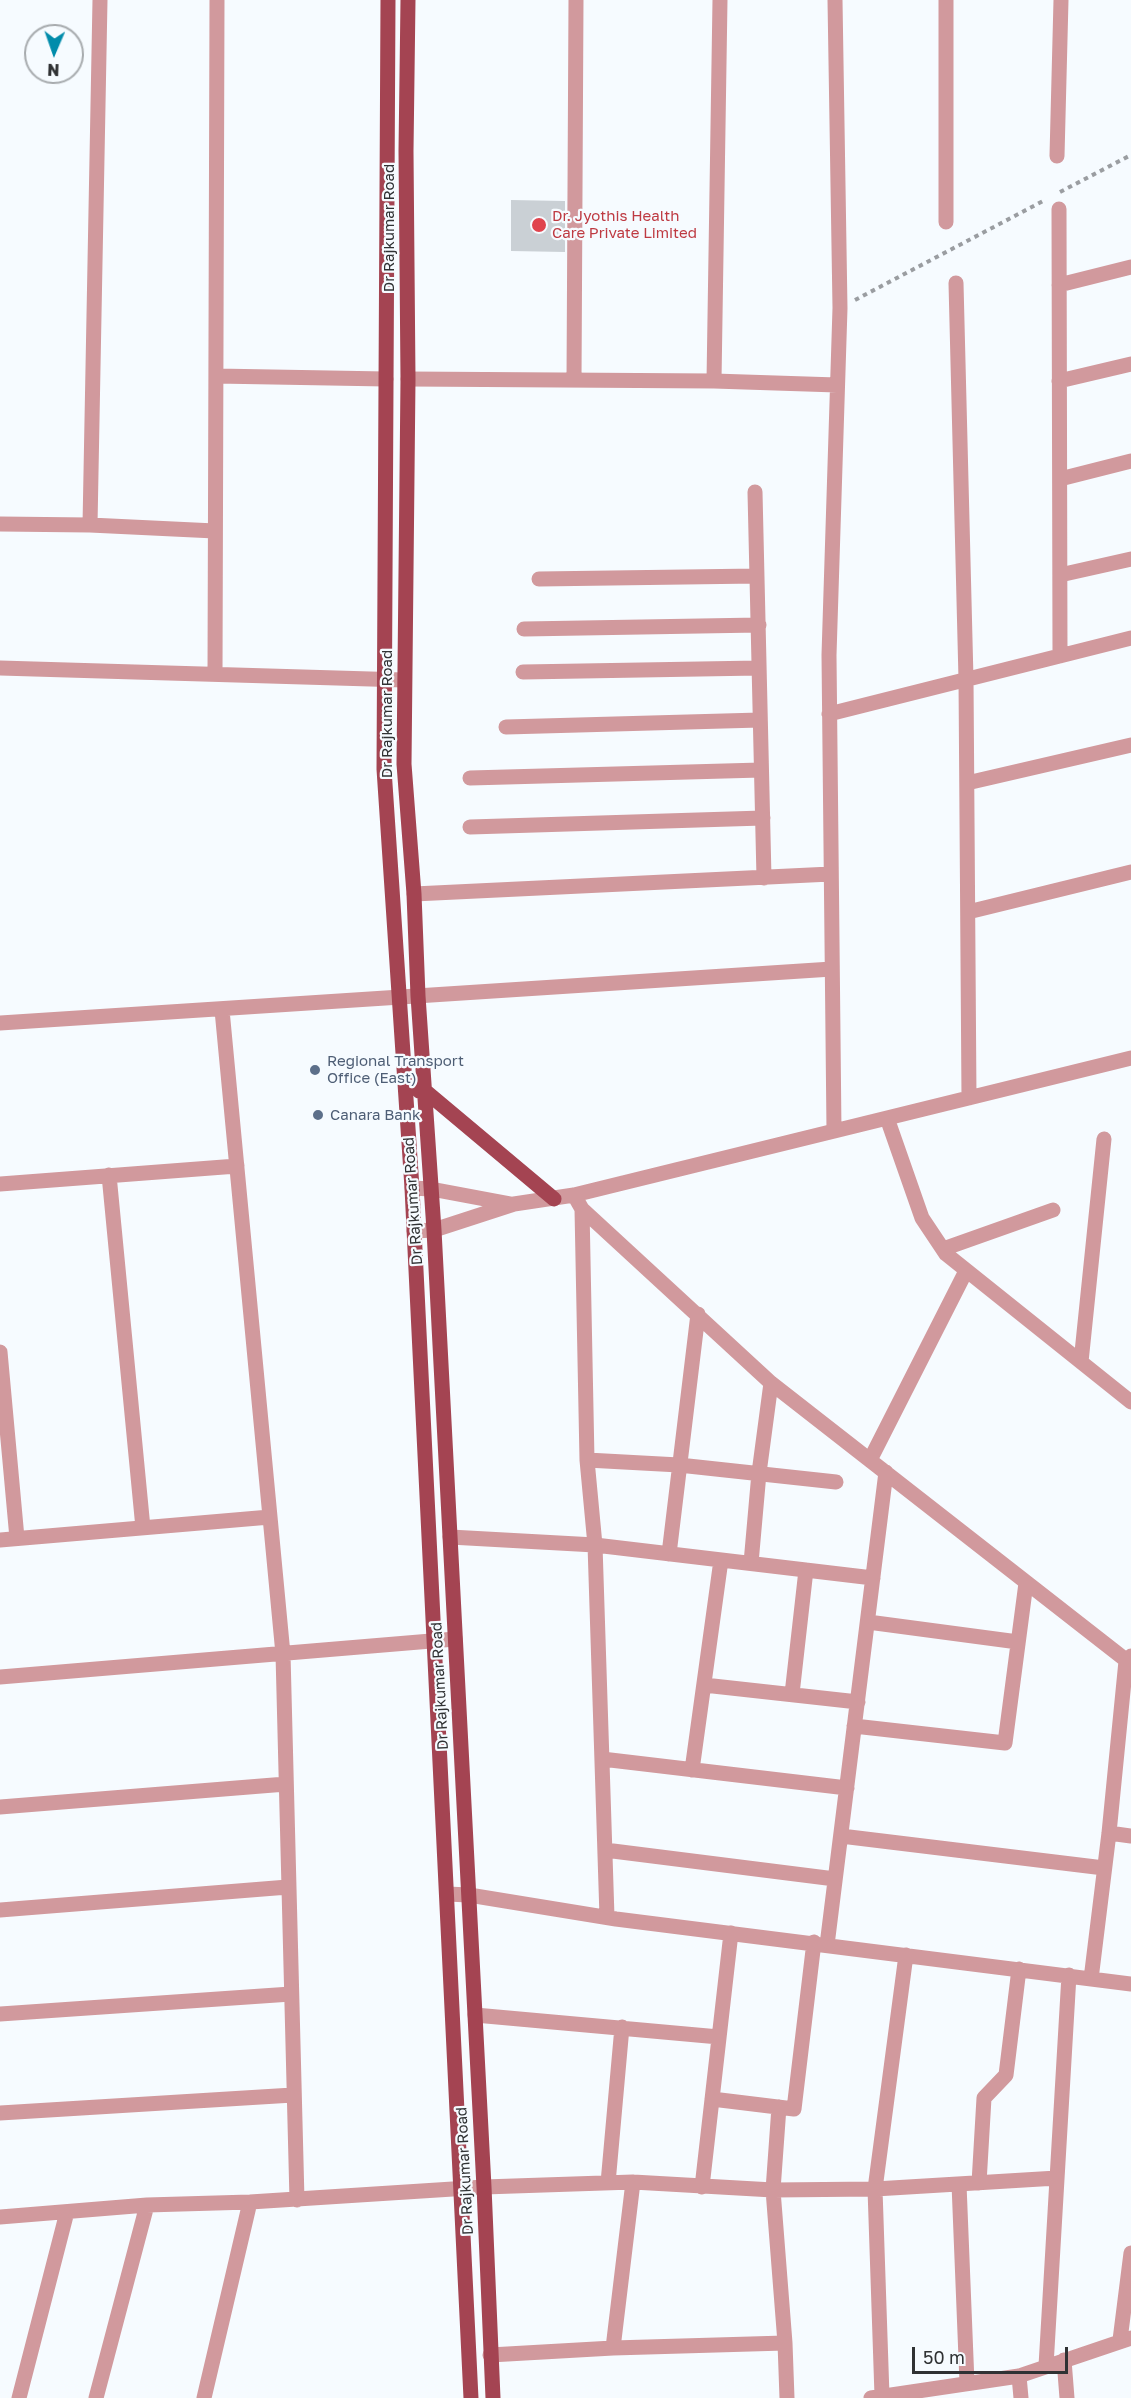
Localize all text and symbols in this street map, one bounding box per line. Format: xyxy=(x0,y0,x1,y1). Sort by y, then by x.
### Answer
north arrow xyxy=(24,24,84,84)
text: N xyxy=(47,60,60,80)
street label: Dr Rajkumar Road xyxy=(380,164,398,292)
place label: Dr. Jyothis Health Care Private Limited xyxy=(552,207,697,242)
marker: Dr. Jyothis Health Care Private Limited xyxy=(530,216,548,234)
street label: Dr Rajkumar Road xyxy=(378,650,396,778)
place label: Regional Transport Office (East) xyxy=(327,1052,464,1087)
marker: Regional Transport Office (East) xyxy=(308,1063,322,1077)
place label: Canara Bank xyxy=(330,1106,421,1124)
marker: Canara Bank xyxy=(311,1108,325,1122)
street label: Dr Rajkumar Road xyxy=(400,1136,426,1266)
street label: Dr Rajkumar Road xyxy=(428,1621,452,1751)
street label: Dr Rajkumar Road xyxy=(453,2106,477,2236)
scale bar xyxy=(915,2335,1071,2373)
text: 50 m xyxy=(923,2346,965,2368)

